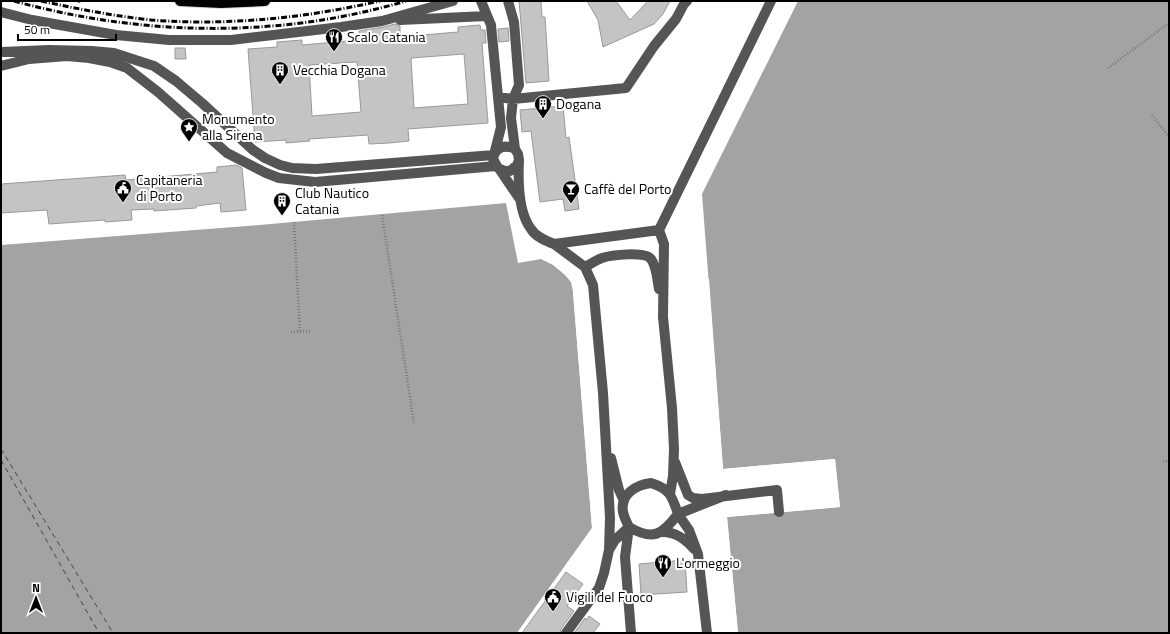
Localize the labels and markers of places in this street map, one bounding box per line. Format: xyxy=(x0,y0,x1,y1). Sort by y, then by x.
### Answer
place label: Scalo Catania xyxy=(347,26,426,47)
restaurant icon: Scalo Catania xyxy=(324,27,344,52)
place label: Vecchia Dogana xyxy=(293,59,386,80)
building icon: Vecchia Dogana xyxy=(270,60,290,85)
place label: Dogana xyxy=(556,93,601,114)
building icon: Dogana xyxy=(533,94,553,119)
place label: Monumento alla Sirena xyxy=(202,108,275,145)
place icon: Monumento alla Sirena xyxy=(179,117,199,142)
place label: Capitaneria di Porto xyxy=(136,169,203,206)
public building icon: Capitaneria di Porto xyxy=(113,178,133,203)
place label: Caffè del Porto xyxy=(584,178,672,199)
bar icon: Caffè del Porto xyxy=(561,179,581,204)
place label: Club Nautico Catania xyxy=(295,182,369,219)
building icon: Club Nautico Catania xyxy=(272,191,292,216)
place label: L'ormeggio xyxy=(676,552,740,573)
restaurant icon: L'ormeggio xyxy=(653,553,673,578)
place label: Vigili del Fuoco xyxy=(566,586,653,607)
public building icon: Vigili del Fuoco xyxy=(543,587,563,612)

